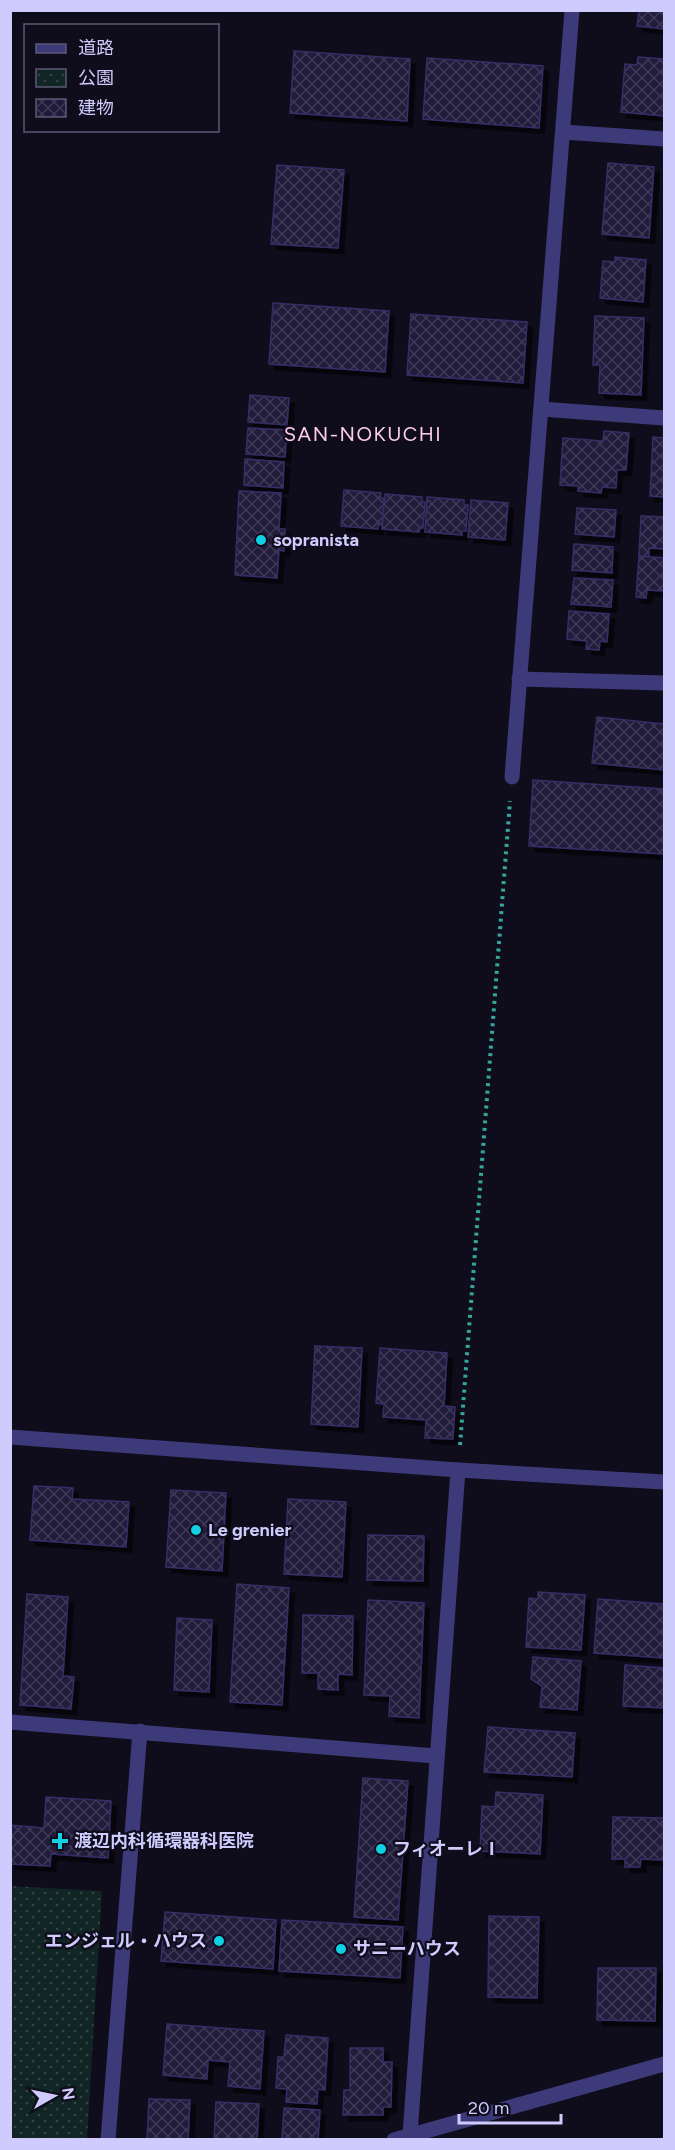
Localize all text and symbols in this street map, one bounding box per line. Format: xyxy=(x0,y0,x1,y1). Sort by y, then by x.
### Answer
legend xyxy=(24,24,219,132)
text: 道路 xyxy=(78,37,114,59)
text: 公園 xyxy=(78,67,114,89)
text: 建物 xyxy=(78,97,114,119)
district label: SAN-NOKUCHI xyxy=(284,422,442,446)
place label: sopranista xyxy=(273,529,359,551)
marker: sopranista xyxy=(254,533,268,547)
place label: Le grenier xyxy=(208,1519,291,1541)
marker: Le grenier xyxy=(189,1523,203,1537)
place label: 渡辺内科循環器科医院 xyxy=(74,1830,254,1852)
marker: 渡辺内科循環器科医院 xyxy=(51,1832,69,1850)
place label: フィオーレⅠ xyxy=(393,1838,501,1860)
marker: フィオーレⅠ xyxy=(374,1842,388,1856)
place label: エンジェル・ハウス xyxy=(45,1930,207,1952)
marker: エンジェル・ハウス xyxy=(212,1934,226,1948)
place label: サニーハウス xyxy=(353,1938,461,1960)
marker: サニーハウス xyxy=(334,1942,348,1956)
north arrow xyxy=(24,2066,84,2126)
text: N xyxy=(58,2086,79,2101)
scale bar xyxy=(459,2087,561,2125)
text: 20 m xyxy=(468,2097,509,2119)

